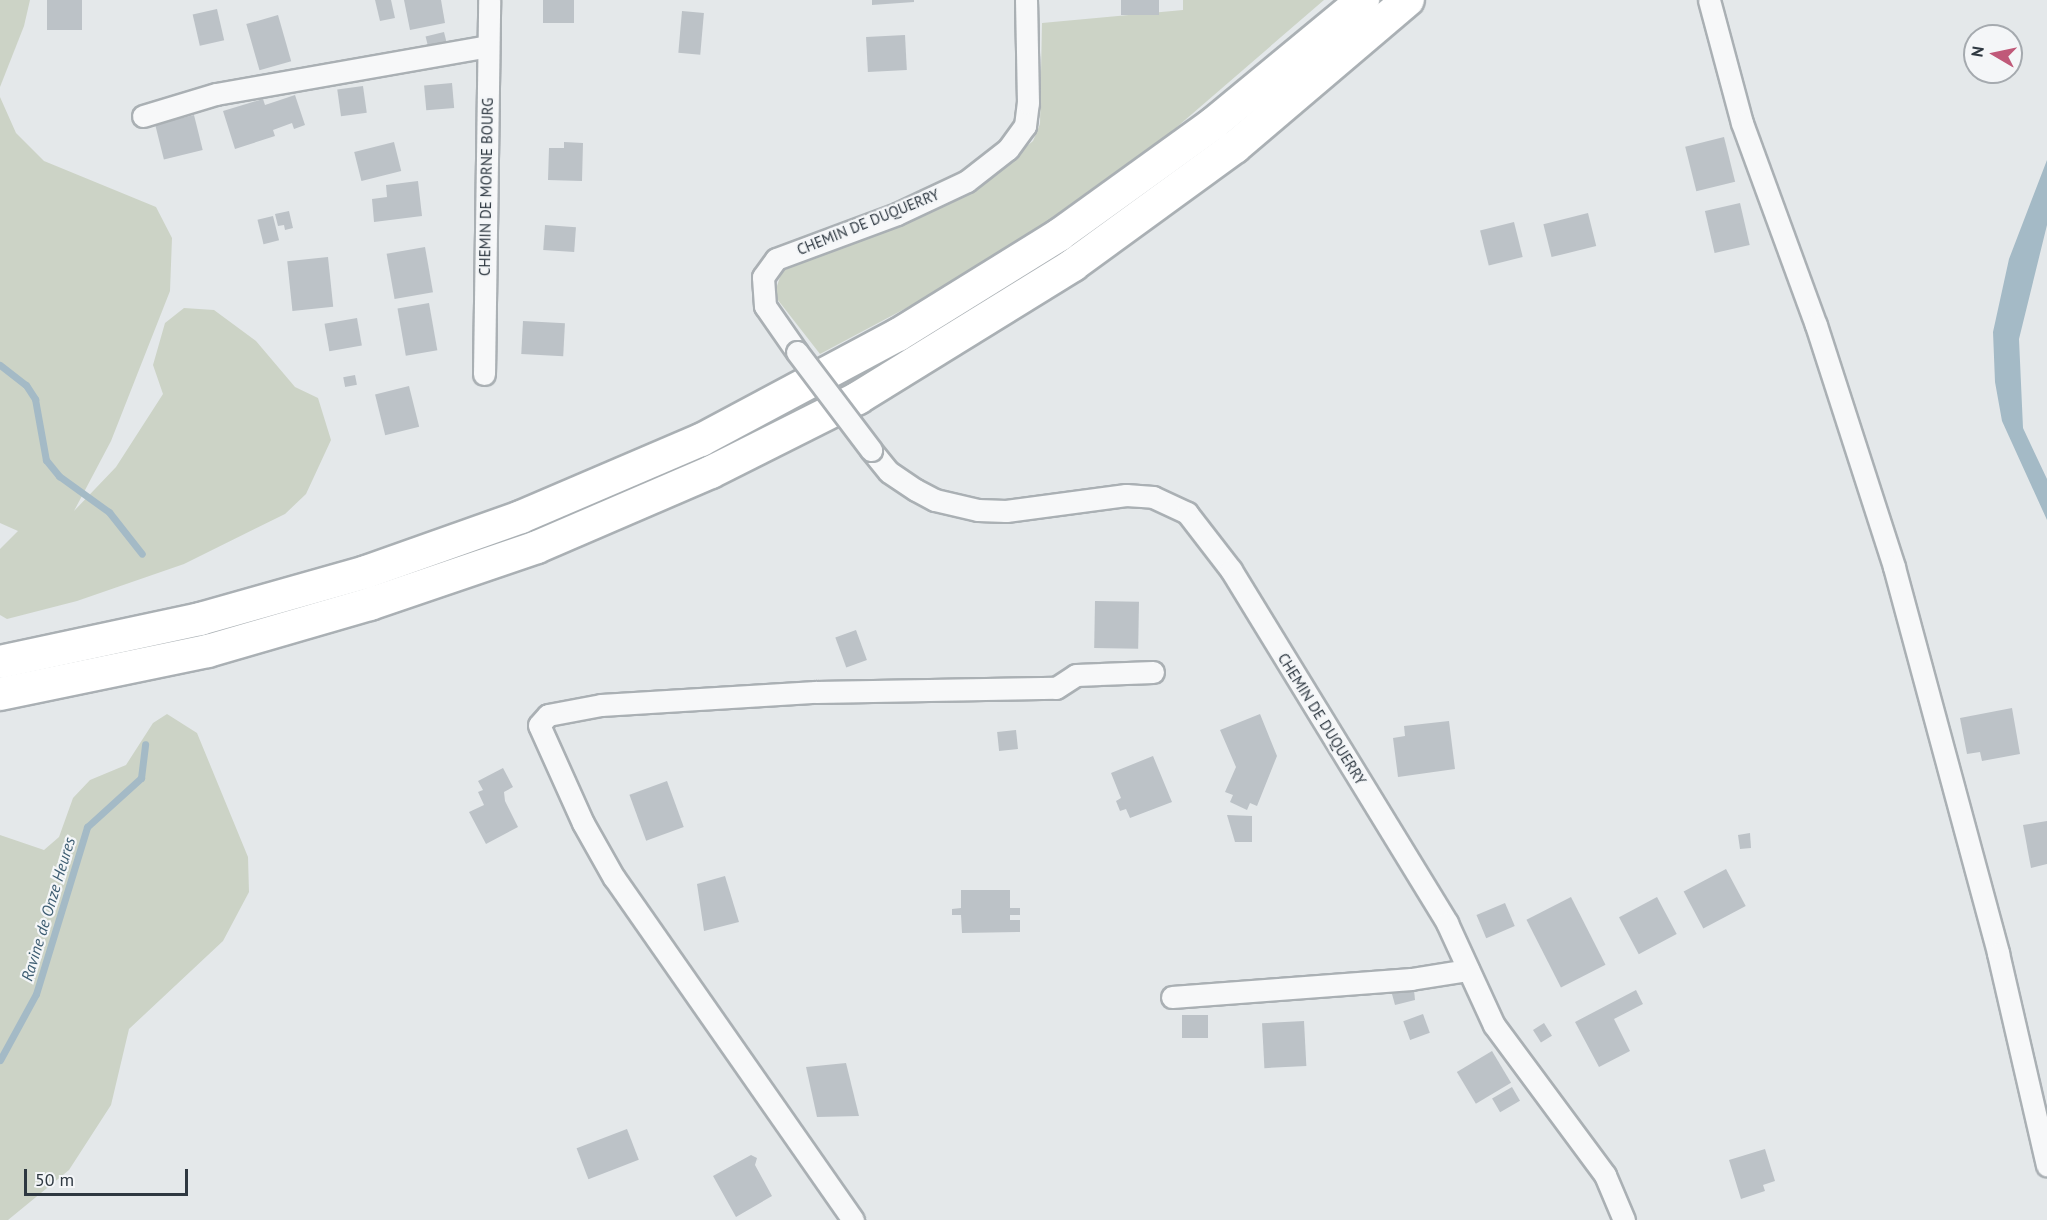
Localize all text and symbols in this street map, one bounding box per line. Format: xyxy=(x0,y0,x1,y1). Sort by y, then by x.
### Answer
north arrow xyxy=(1963,24,2023,84)
text: N xyxy=(1966,45,1988,58)
street label: CHEMIN DE MORNE BOURG xyxy=(475,98,497,276)
street label: CHEMIN DE DUQUERRY xyxy=(794,185,942,259)
street label: CHEMIN DE DUQUERRY xyxy=(1274,650,1370,788)
water label: Ravine de Onze Heures xyxy=(17,835,79,983)
scale bar xyxy=(27,1157,190,1195)
text: 50 m xyxy=(35,1168,74,1191)

